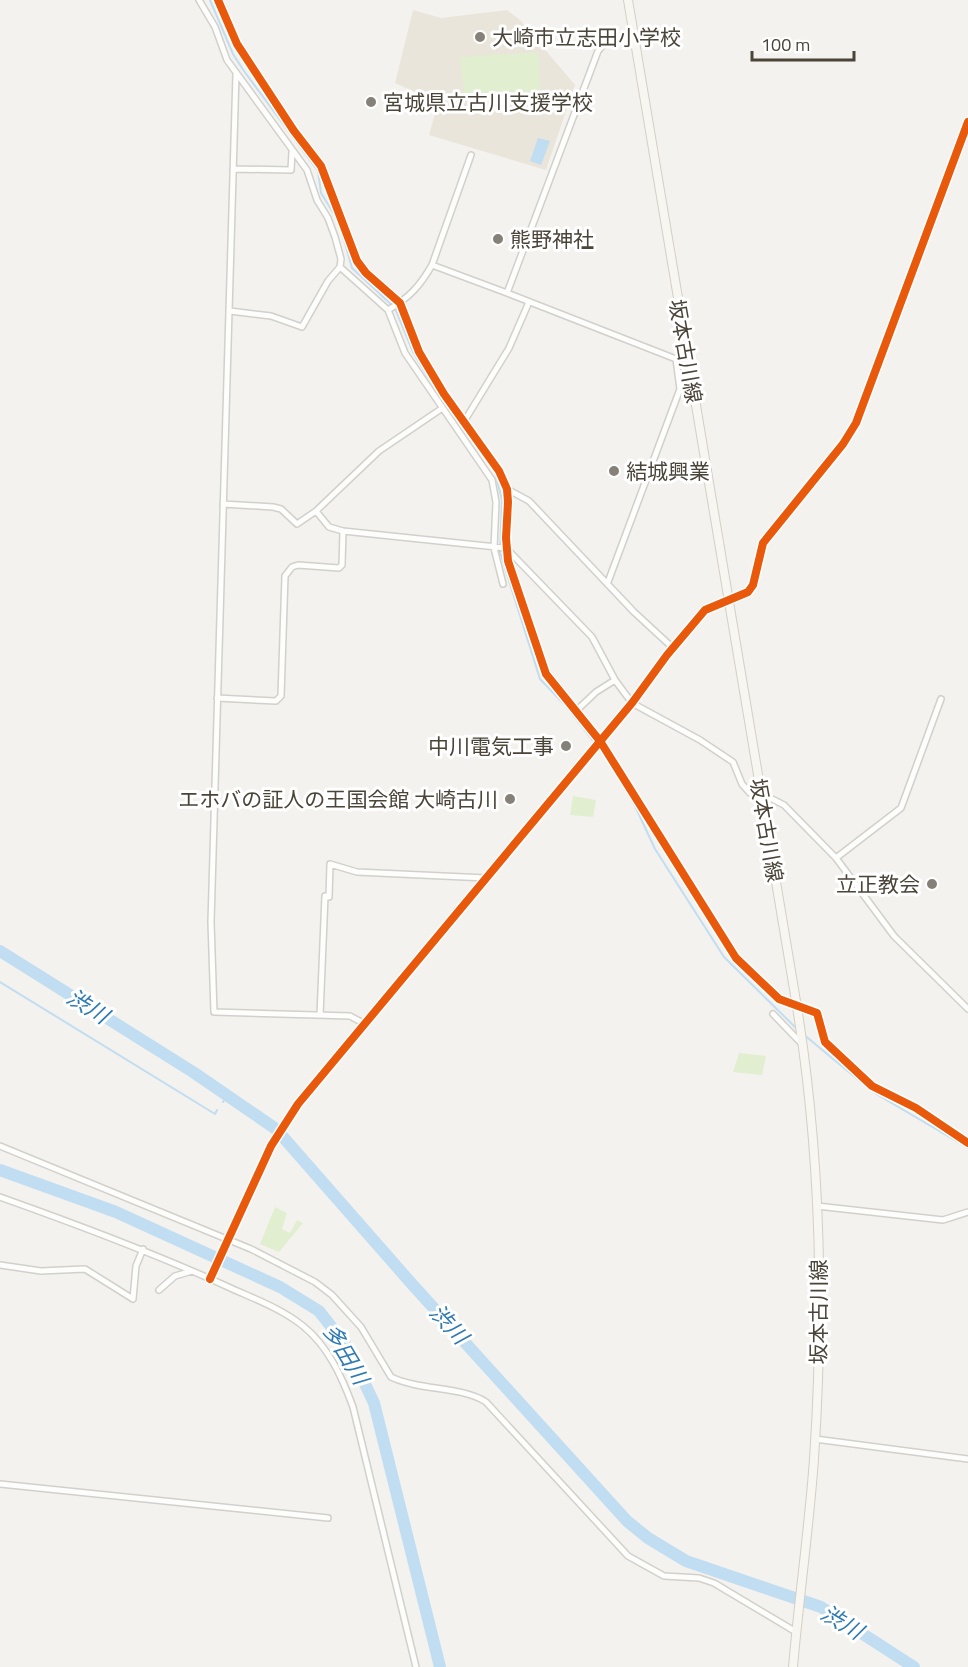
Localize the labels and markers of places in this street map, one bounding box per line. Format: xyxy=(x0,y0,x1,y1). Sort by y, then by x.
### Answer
place label: 大崎市立志田小学校 xyxy=(492,21,681,53)
marker: 大崎市立志田小学校 xyxy=(473,30,487,44)
place label: 宮城県立古川支援学校 xyxy=(383,86,593,118)
marker: 宮城県立古川支援学校 xyxy=(364,95,378,109)
place label: 熊野神社 xyxy=(510,223,594,255)
marker: 熊野神社 xyxy=(491,232,505,246)
place label: 結城興業 xyxy=(626,455,710,487)
marker: 結城興業 xyxy=(607,464,621,478)
place label: 中川電気工事 xyxy=(428,730,554,762)
marker: 中川電気工事 xyxy=(559,739,573,753)
place label: エホバの証人の王国会館 大崎古川 xyxy=(178,783,498,815)
marker: エホバの証人の王国会館 大崎古川 xyxy=(503,792,517,806)
place label: 立正教会 xyxy=(836,868,920,900)
marker: 立正教会 xyxy=(925,877,939,891)

